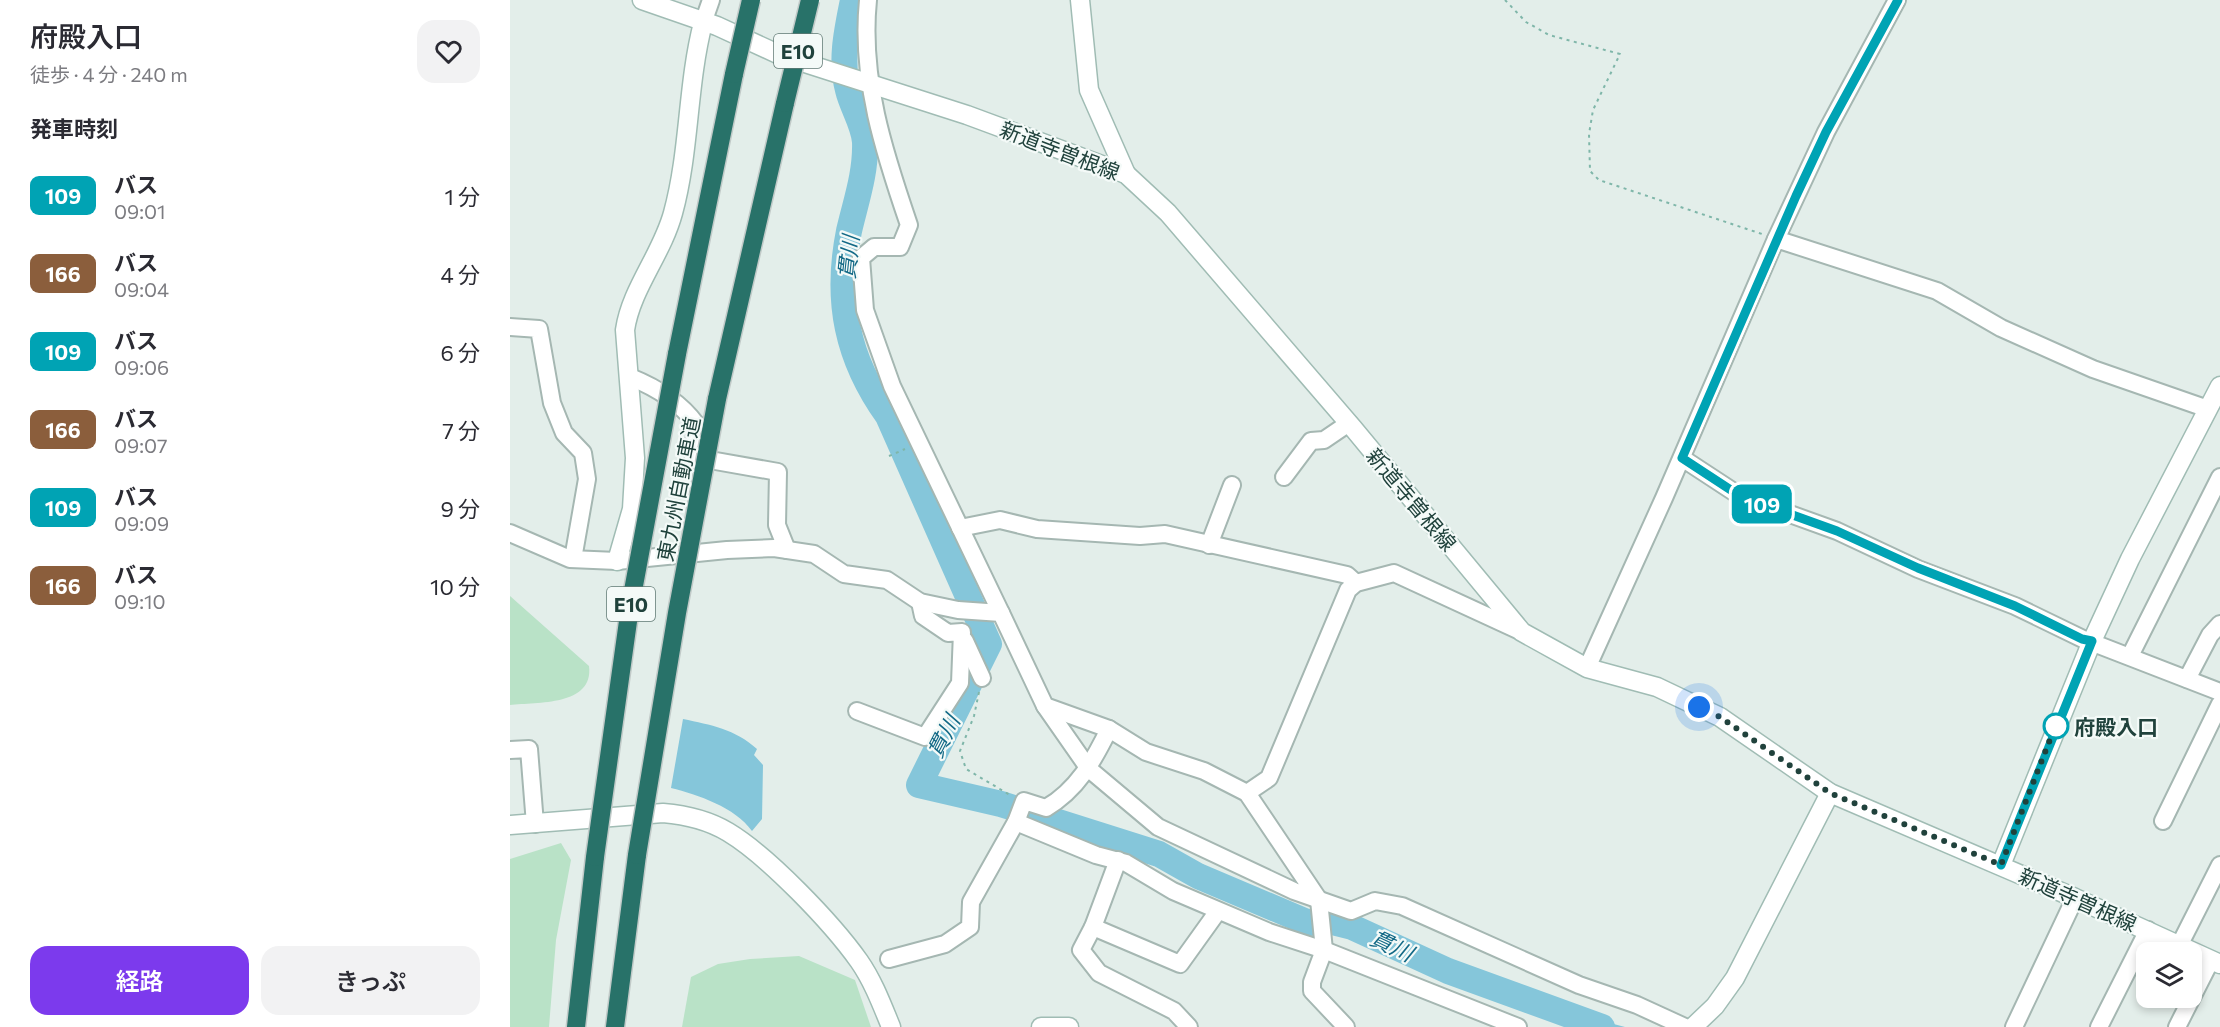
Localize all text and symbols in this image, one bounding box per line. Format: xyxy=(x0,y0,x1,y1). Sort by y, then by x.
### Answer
text: 府殿入口 xyxy=(30,19,142,53)
button: heart xyxy=(417,20,480,83)
road number: E10 xyxy=(774,34,822,68)
text: 徒歩 · 4 分 · 240 m xyxy=(30,62,188,86)
text: 発車時刻 xyxy=(30,115,118,142)
street label: 新道寺曽根線 xyxy=(997,116,1123,184)
text: バス xyxy=(114,171,158,198)
text: 109 xyxy=(45,183,81,208)
text: 1 分 xyxy=(444,183,480,210)
text: 09:01 xyxy=(114,199,166,223)
water label: 貫川 xyxy=(832,232,864,280)
text: バス xyxy=(114,249,158,276)
text: 166 xyxy=(45,261,81,286)
text: 4 分 xyxy=(441,261,480,288)
text: 09:04 xyxy=(114,277,169,301)
text: バス xyxy=(114,327,158,354)
text: 109 xyxy=(45,339,81,364)
text: 6 分 xyxy=(440,339,480,366)
text: 09:06 xyxy=(114,355,169,379)
text: バス xyxy=(114,405,158,432)
street label: 東九州自動車道 xyxy=(652,414,704,564)
text: 166 xyxy=(45,417,81,442)
text: 7 分 xyxy=(442,417,480,444)
text: 09:07 xyxy=(114,433,167,457)
street label: 新道寺曽根線 xyxy=(1362,443,1462,555)
text: バス xyxy=(114,483,158,510)
line badge: 109 xyxy=(1728,484,1796,524)
text: 109 xyxy=(1744,492,1780,517)
text: 109 xyxy=(45,495,81,520)
text: 9 分 xyxy=(440,495,480,522)
text: 09:09 xyxy=(114,511,169,535)
text: バス xyxy=(114,561,158,588)
text: 166 xyxy=(45,573,81,598)
text: 10 分 xyxy=(430,573,480,600)
road number: E10 xyxy=(607,587,655,621)
text: 09:10 xyxy=(114,589,166,613)
your location xyxy=(1684,692,1714,722)
water label: 貫川 xyxy=(921,708,966,762)
marker: 府殿入口 xyxy=(2043,713,2069,739)
place label: 府殿入口 xyxy=(2074,714,2158,739)
street label: 新道寺曽根線 xyxy=(2015,862,2141,936)
water label: 貫川 xyxy=(1366,923,1419,967)
map controls xyxy=(2136,942,2202,1008)
button: layers xyxy=(2136,942,2202,1008)
button: 経路 xyxy=(30,946,249,1015)
button: きっぷ xyxy=(261,946,480,1015)

